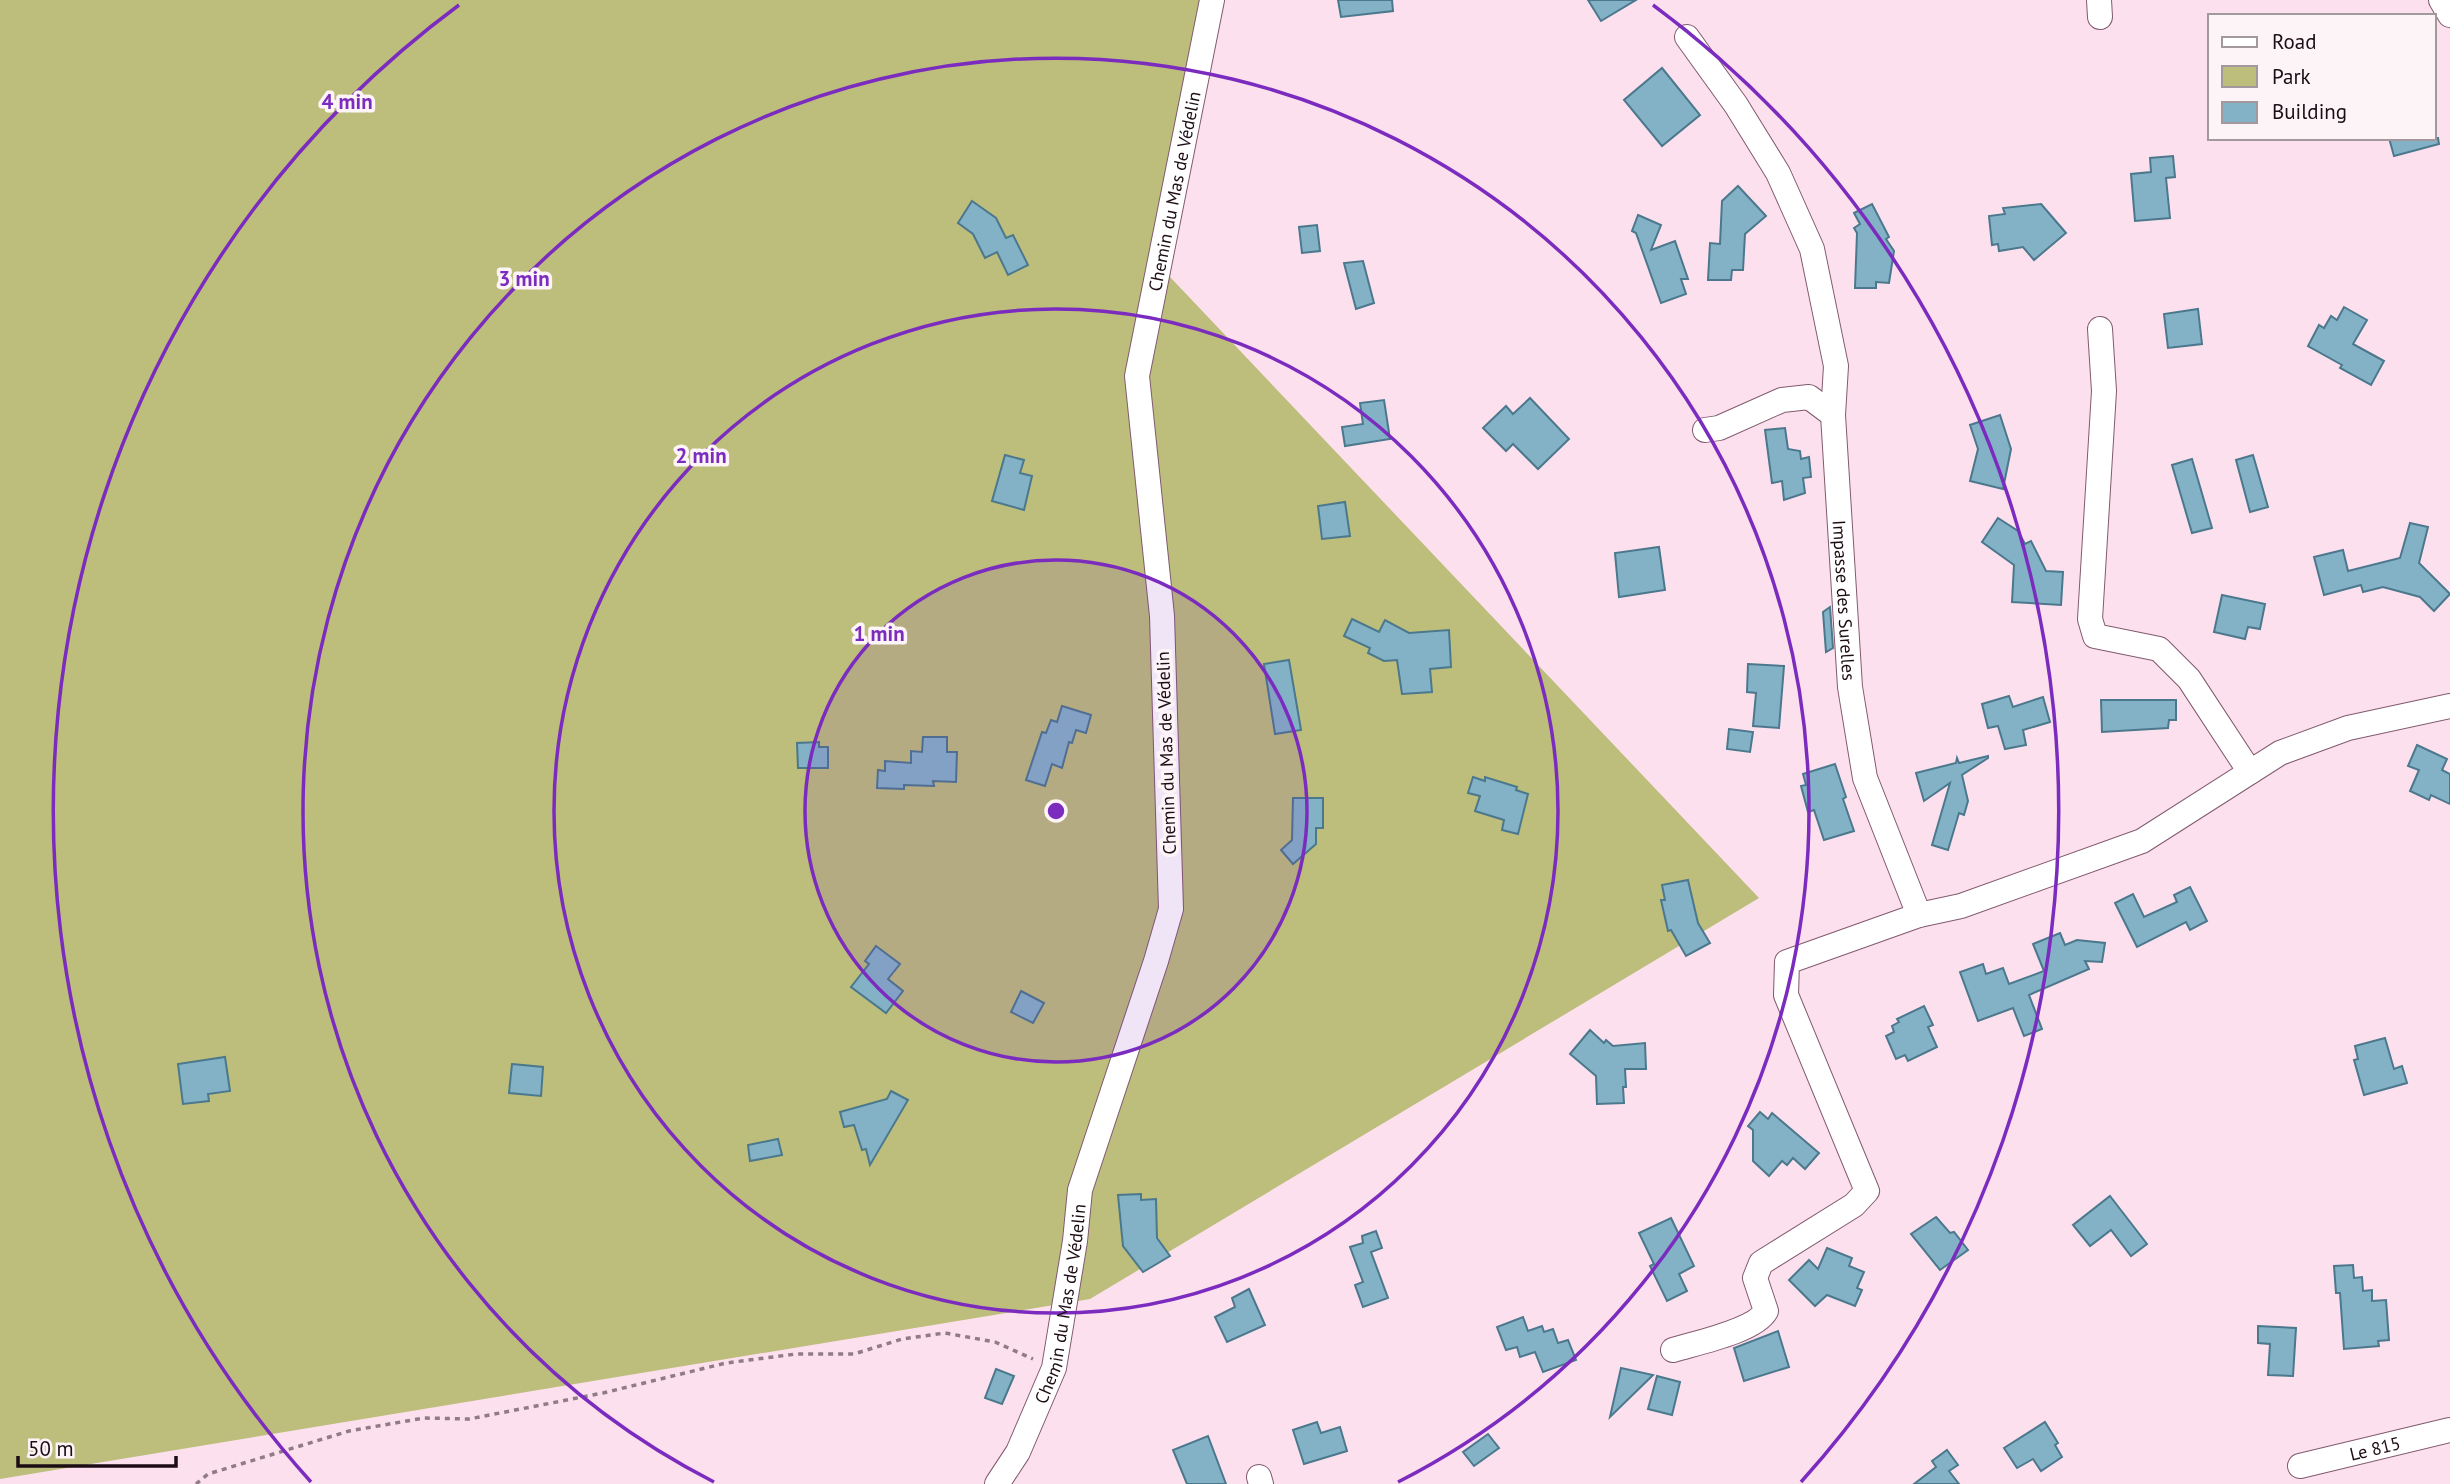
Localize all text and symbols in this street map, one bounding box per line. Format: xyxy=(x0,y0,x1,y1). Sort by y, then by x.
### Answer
legend xyxy=(2208,14,2436,140)
text: Road xyxy=(2272,28,2316,55)
text: Park xyxy=(2272,63,2311,90)
text: 4 min xyxy=(321,88,373,115)
street label: Chemin du Mas de Védelin xyxy=(1143,89,1205,293)
text: Building xyxy=(2272,98,2347,125)
text: 3 min xyxy=(498,265,550,292)
text: 2 min xyxy=(675,442,727,469)
street label: Impasse des Surelles xyxy=(1828,519,1861,681)
text: 1 min xyxy=(853,620,905,647)
street label: Chemin du Mas de Védelin xyxy=(1151,651,1181,855)
centre of rings xyxy=(1044,799,1068,823)
street label: Chemin du Mas de Védelin xyxy=(1029,1203,1090,1407)
scale bar xyxy=(18,1424,175,1468)
street label: Le 815 xyxy=(2347,1431,2403,1465)
text: 50 m xyxy=(28,1435,74,1462)

